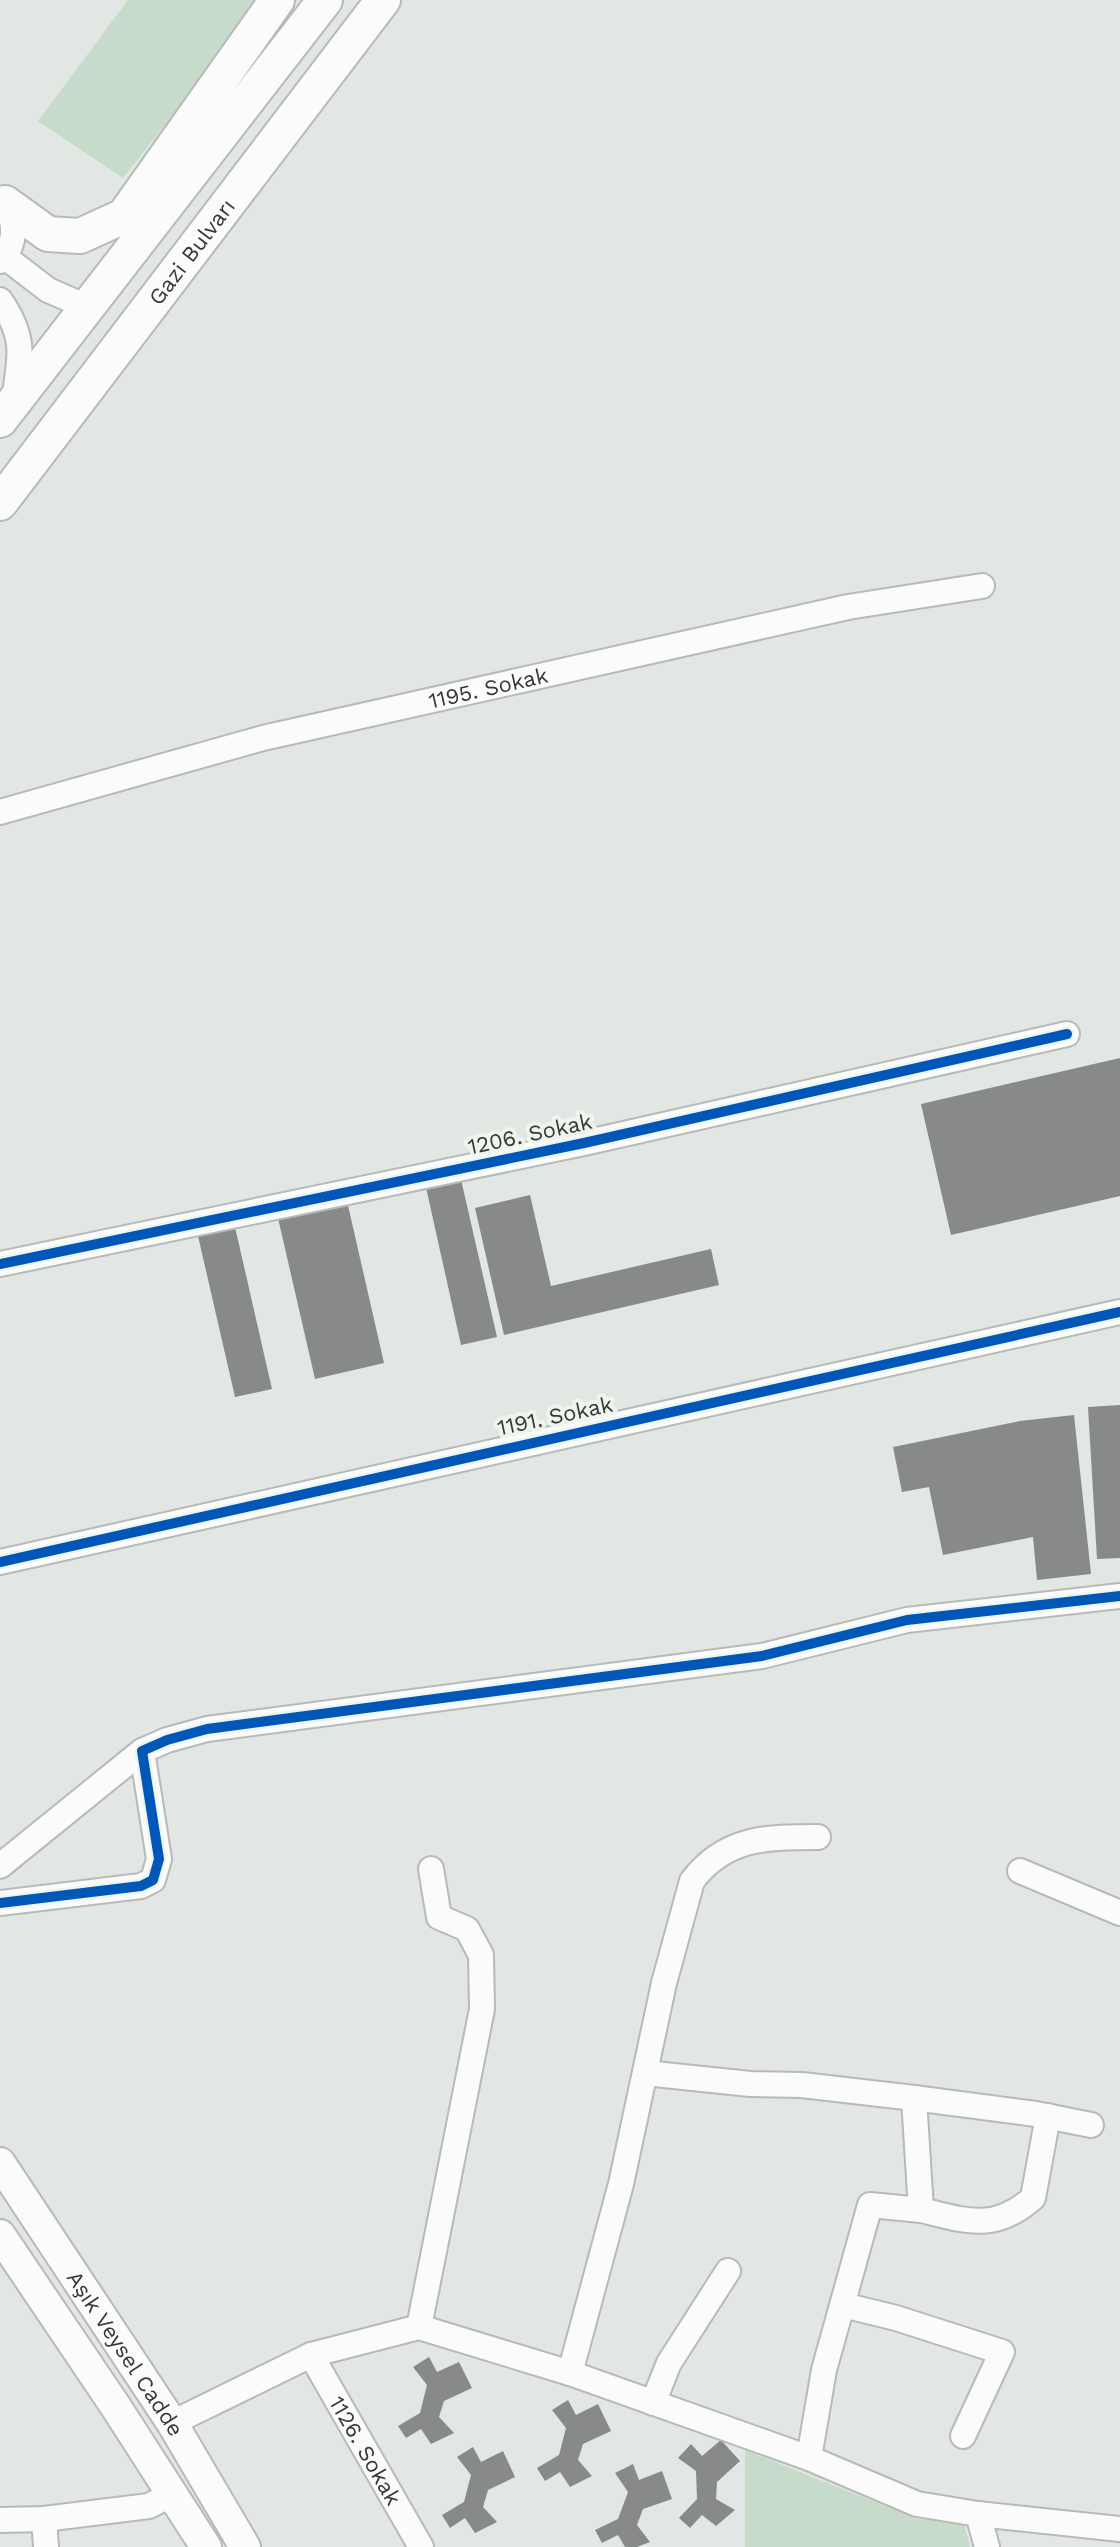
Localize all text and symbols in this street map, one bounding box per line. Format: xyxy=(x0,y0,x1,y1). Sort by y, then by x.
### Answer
street label: Gazi Bulvarı xyxy=(143,194,240,309)
street label: 1195. Sokak xyxy=(426,662,550,713)
street label: 1206. Sokak xyxy=(466,1109,594,1159)
street label: 1191. Sokak xyxy=(495,1392,615,1440)
street label: Aşık Veysel Cadde xyxy=(62,2266,189,2440)
street label: 1126. Sokak xyxy=(325,2392,407,2509)

